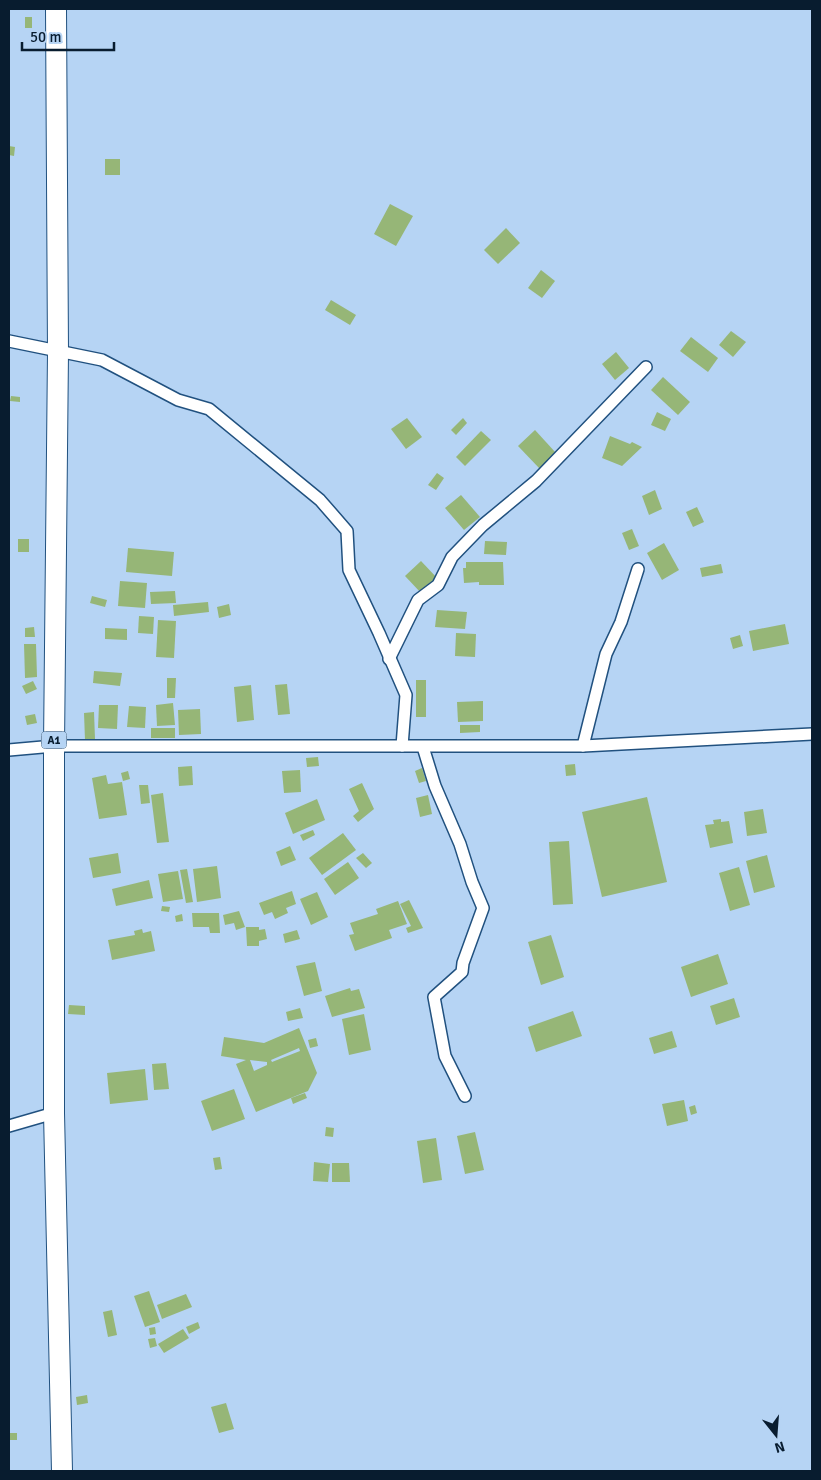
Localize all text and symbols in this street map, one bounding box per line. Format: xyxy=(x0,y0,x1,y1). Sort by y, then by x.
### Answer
scale bar xyxy=(22,20,115,52)
text: 50 m xyxy=(30,28,61,46)
road number: A1 xyxy=(42,732,66,748)
north arrow xyxy=(751,1410,801,1460)
text: N xyxy=(773,1437,787,1457)

